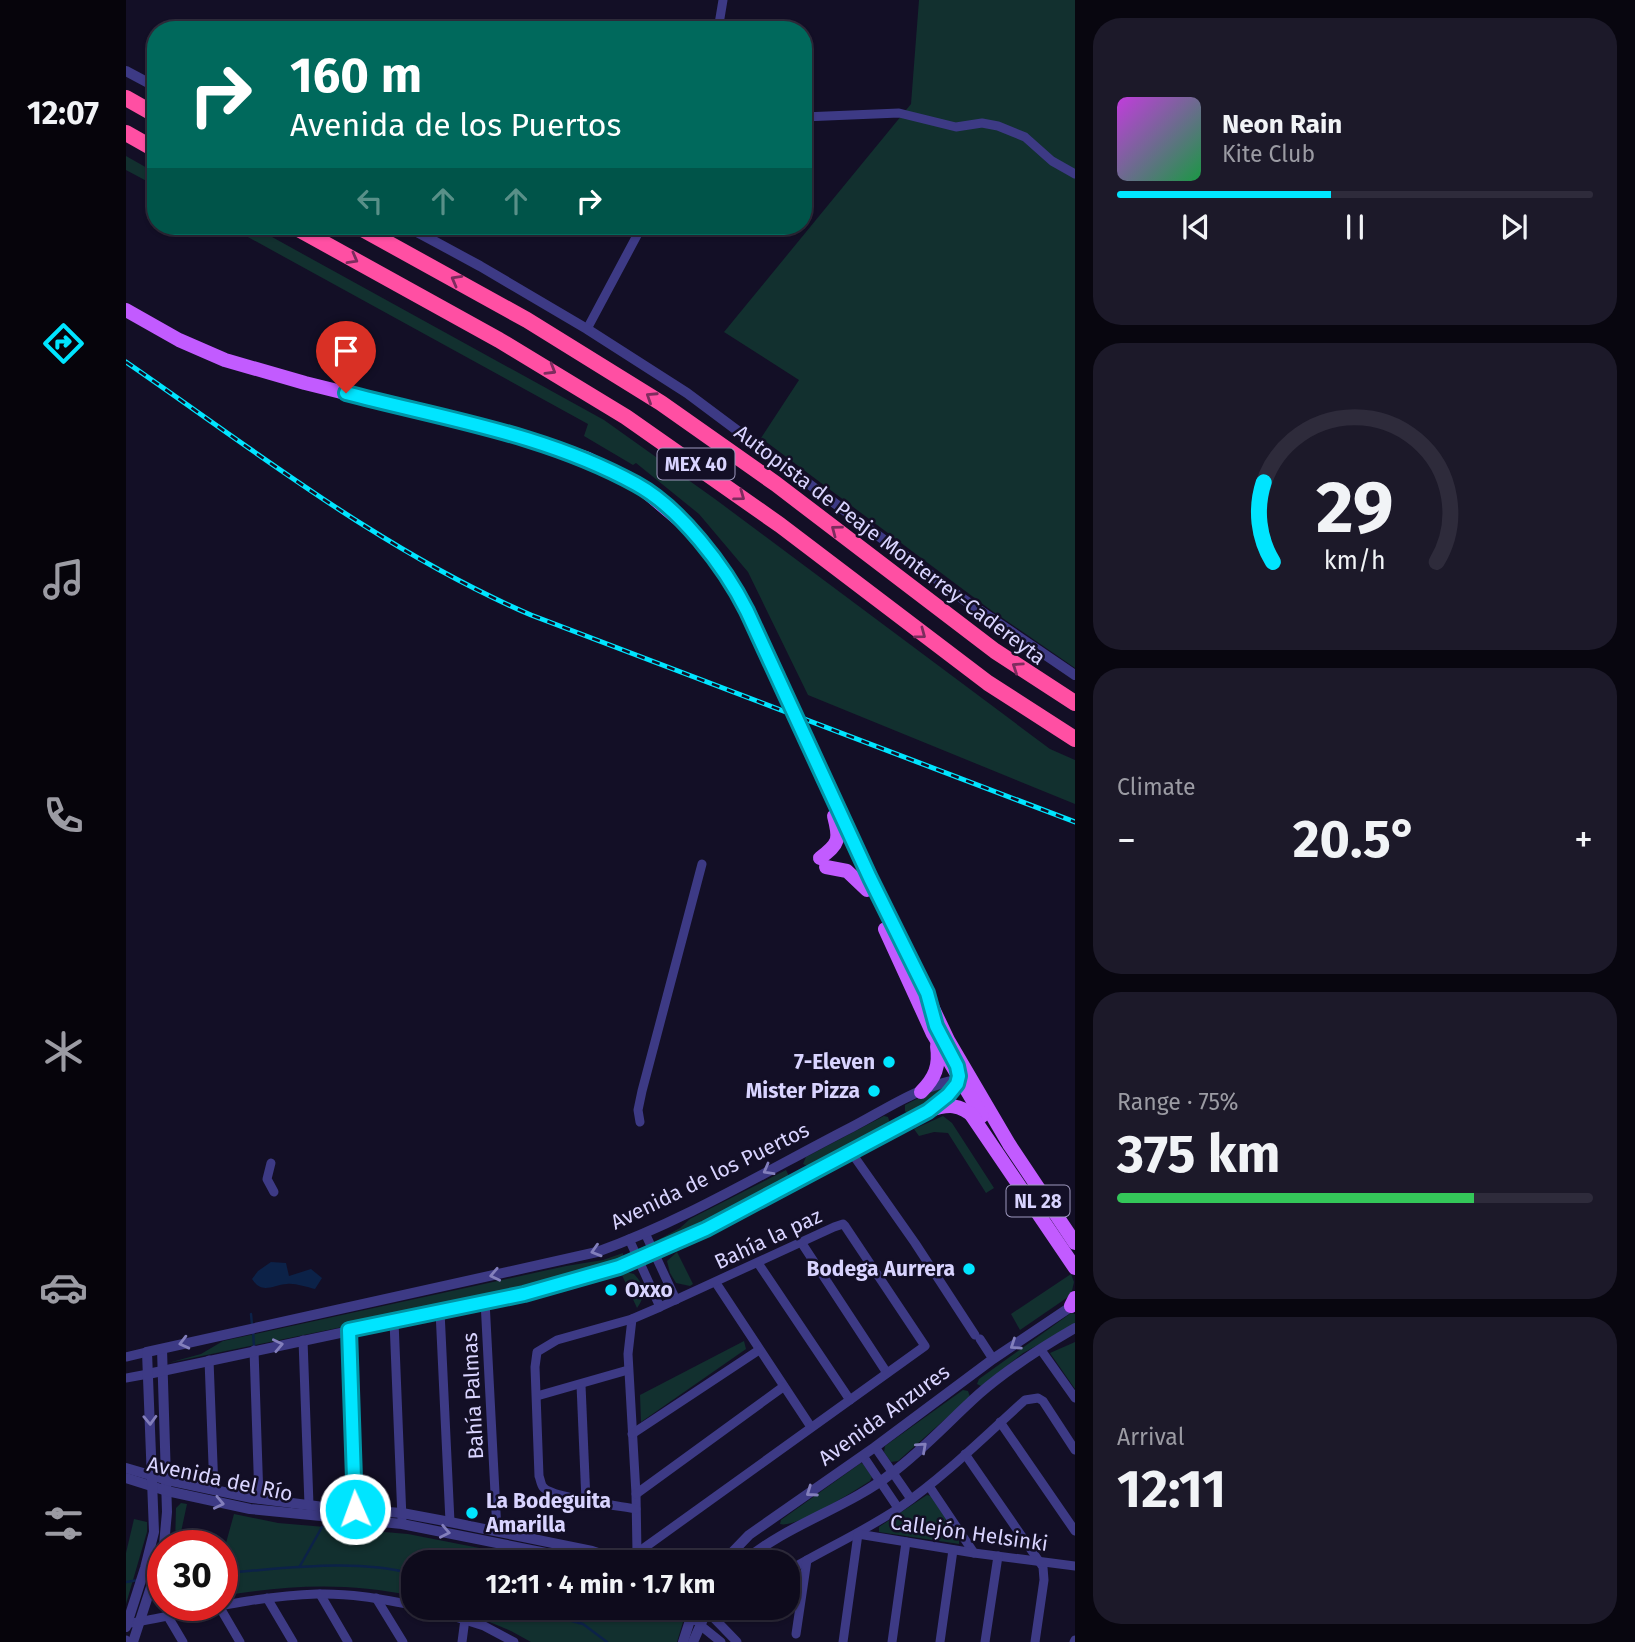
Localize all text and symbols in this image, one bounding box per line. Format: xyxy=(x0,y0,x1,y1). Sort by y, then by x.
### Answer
text: 160 m xyxy=(290,46,422,105)
icon: right xyxy=(175,49,266,140)
text: 12:07 xyxy=(27,94,99,132)
text: Avenida de los Puertos xyxy=(290,106,621,144)
text: Neon Rain xyxy=(1222,109,1342,140)
text: Kite Club xyxy=(1222,140,1315,168)
icon: left xyxy=(351,182,389,220)
icon: ahead xyxy=(424,182,462,220)
icon: ahead xyxy=(497,182,535,220)
icon: right xyxy=(570,182,608,220)
icon: previous xyxy=(1177,208,1215,246)
icon: pause xyxy=(1336,208,1374,246)
icon: next xyxy=(1495,208,1533,246)
one-way arrow xyxy=(345,251,358,264)
one-way arrow xyxy=(451,275,463,288)
icon: directions xyxy=(39,319,88,368)
pin xyxy=(316,321,376,393)
icon: arrive xyxy=(327,332,365,370)
one-way arrow xyxy=(544,362,557,375)
one-way arrow xyxy=(646,392,659,405)
street label: Autopista de Peaje Monterrey-Cadereyta xyxy=(729,419,1051,671)
road number: MEX 40 xyxy=(658,449,734,480)
text: 29 xyxy=(1316,465,1394,552)
one-way arrow xyxy=(732,488,745,500)
one-way arrow xyxy=(831,525,843,538)
text: km/h xyxy=(1324,546,1386,576)
icon: music xyxy=(39,555,88,604)
one-way arrow xyxy=(914,625,926,638)
one-way arrow xyxy=(1012,663,1025,675)
text: Climate xyxy=(1117,773,1196,801)
icon: phone xyxy=(39,791,88,840)
text: 20.5° xyxy=(1293,808,1417,871)
text: − xyxy=(1117,817,1136,863)
text: + xyxy=(1574,817,1593,863)
icon: climate xyxy=(39,1027,88,1076)
place label: 7-Eleven xyxy=(794,1049,875,1075)
marker: 7-Eleven xyxy=(881,1054,897,1070)
place label: Mister Pizza xyxy=(746,1078,860,1104)
marker: Mister Pizza xyxy=(866,1083,882,1099)
text: Range · 75% xyxy=(1117,1088,1238,1116)
street label: Avenida de los Puertos xyxy=(607,1117,814,1235)
text: 375 km xyxy=(1117,1123,1280,1186)
one-way arrow xyxy=(763,1162,776,1176)
road number: NL 28 xyxy=(1006,1186,1070,1217)
street label: Bahía la paz xyxy=(710,1203,826,1275)
one-way arrow xyxy=(590,1243,602,1258)
place label: Bodega Aurrera xyxy=(807,1256,955,1282)
marker: Bodega Aurrera xyxy=(961,1261,977,1277)
icon: car xyxy=(39,1263,88,1312)
one-way arrow xyxy=(489,1267,501,1282)
place label: Oxxo xyxy=(625,1277,673,1303)
marker: Oxxo xyxy=(603,1282,619,1298)
street label: Bahía Palmas xyxy=(457,1332,489,1460)
one-way arrow xyxy=(178,1335,190,1350)
one-way arrow xyxy=(1010,1336,1023,1349)
one-way arrow xyxy=(272,1339,284,1354)
street label: Avenida Anzures xyxy=(813,1359,955,1471)
one-way arrow xyxy=(143,1415,158,1426)
text: Arrival xyxy=(1117,1423,1184,1451)
one-way arrow xyxy=(914,1443,927,1455)
street label: Avenida del Río xyxy=(145,1451,295,1507)
text: 12:11 xyxy=(1117,1458,1226,1521)
position arrow xyxy=(318,1472,392,1546)
one-way arrow xyxy=(806,1484,819,1496)
place label: La Bodeguita Amarilla xyxy=(485,1488,611,1538)
one-way arrow xyxy=(213,1494,225,1509)
icon: filters xyxy=(39,1499,88,1548)
marker: La Bodeguita Amarilla xyxy=(464,1505,480,1521)
street label: Callejón Helsinki xyxy=(888,1509,1050,1557)
one-way arrow xyxy=(439,1524,451,1539)
speed limit sign: 30 xyxy=(147,1530,238,1621)
text: 12:11 · 4 min · 1.7 km xyxy=(486,1569,715,1600)

